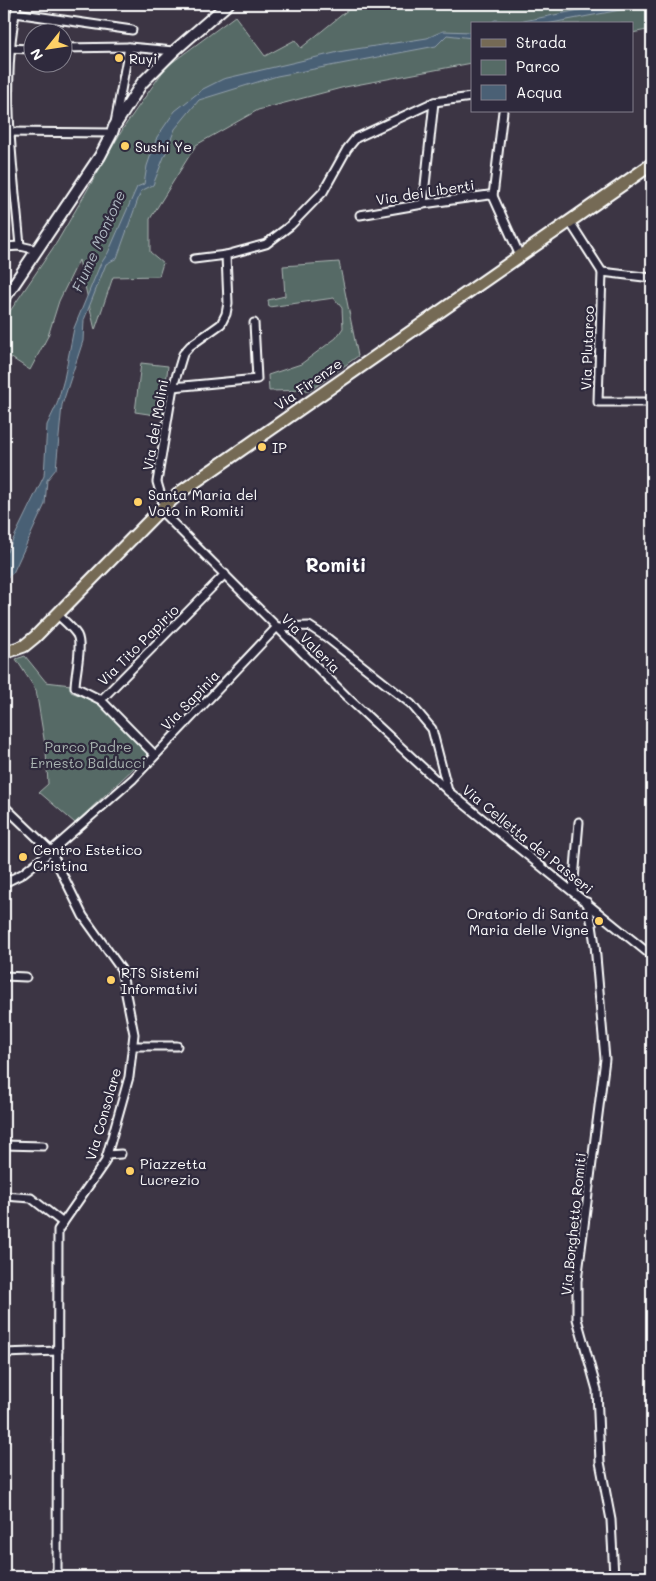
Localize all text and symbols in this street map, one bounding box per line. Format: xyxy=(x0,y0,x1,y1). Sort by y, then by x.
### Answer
north arrow xyxy=(22,22,72,72)
legend xyxy=(471,22,634,112)
text: Strada xyxy=(516,32,567,52)
text: N xyxy=(25,45,47,64)
place label: Ruyi xyxy=(129,49,157,68)
marker: Ruyi xyxy=(113,52,125,64)
text: Parco xyxy=(516,56,560,76)
text: Acqua xyxy=(516,82,562,102)
place label: Sushi Ye xyxy=(135,137,192,156)
marker: Sushi Ye xyxy=(119,140,131,152)
street label: Via dei Liberti xyxy=(374,175,476,209)
water label: Fiume Montone xyxy=(67,187,129,295)
street label: Via Plutarco xyxy=(576,305,598,391)
street label: Via Firenze xyxy=(270,354,346,414)
street label: Via dei Molini xyxy=(138,378,172,472)
place label: IP xyxy=(272,438,287,457)
marker: IP xyxy=(256,441,268,453)
place label: Santa Maria del Voto in Romiti xyxy=(148,485,257,520)
marker: Santa Maria del Voto in Romiti xyxy=(132,496,144,508)
district label: Romiti xyxy=(305,552,367,577)
street label: Via Tito Papirio xyxy=(93,600,183,690)
street label: Via Valeria xyxy=(277,609,345,677)
street label: Via Sapinia xyxy=(156,666,224,734)
park label: Parco Padre Ernesto Balducci xyxy=(30,737,146,772)
street label: Via Celletta dei Passeri xyxy=(458,780,598,898)
place label: Centro Estetico Cristina xyxy=(33,840,142,875)
marker: Centro Estetico Cristina xyxy=(17,851,29,863)
place label: Oratorio di Santa Maria delle Vigne xyxy=(467,904,589,939)
marker: Oratorio di Santa Maria delle Vigne xyxy=(593,915,605,927)
place label: RTS Sistemi Informativi xyxy=(121,963,199,998)
marker: RTS Sistemi Informativi xyxy=(105,974,117,986)
street label: Via Consolare xyxy=(81,1065,125,1163)
street label: Via Borghetto Romiti xyxy=(556,1152,590,1296)
place label: Piazzetta Lucrezio xyxy=(140,1154,207,1189)
marker: Piazzetta Lucrezio xyxy=(124,1165,136,1177)

